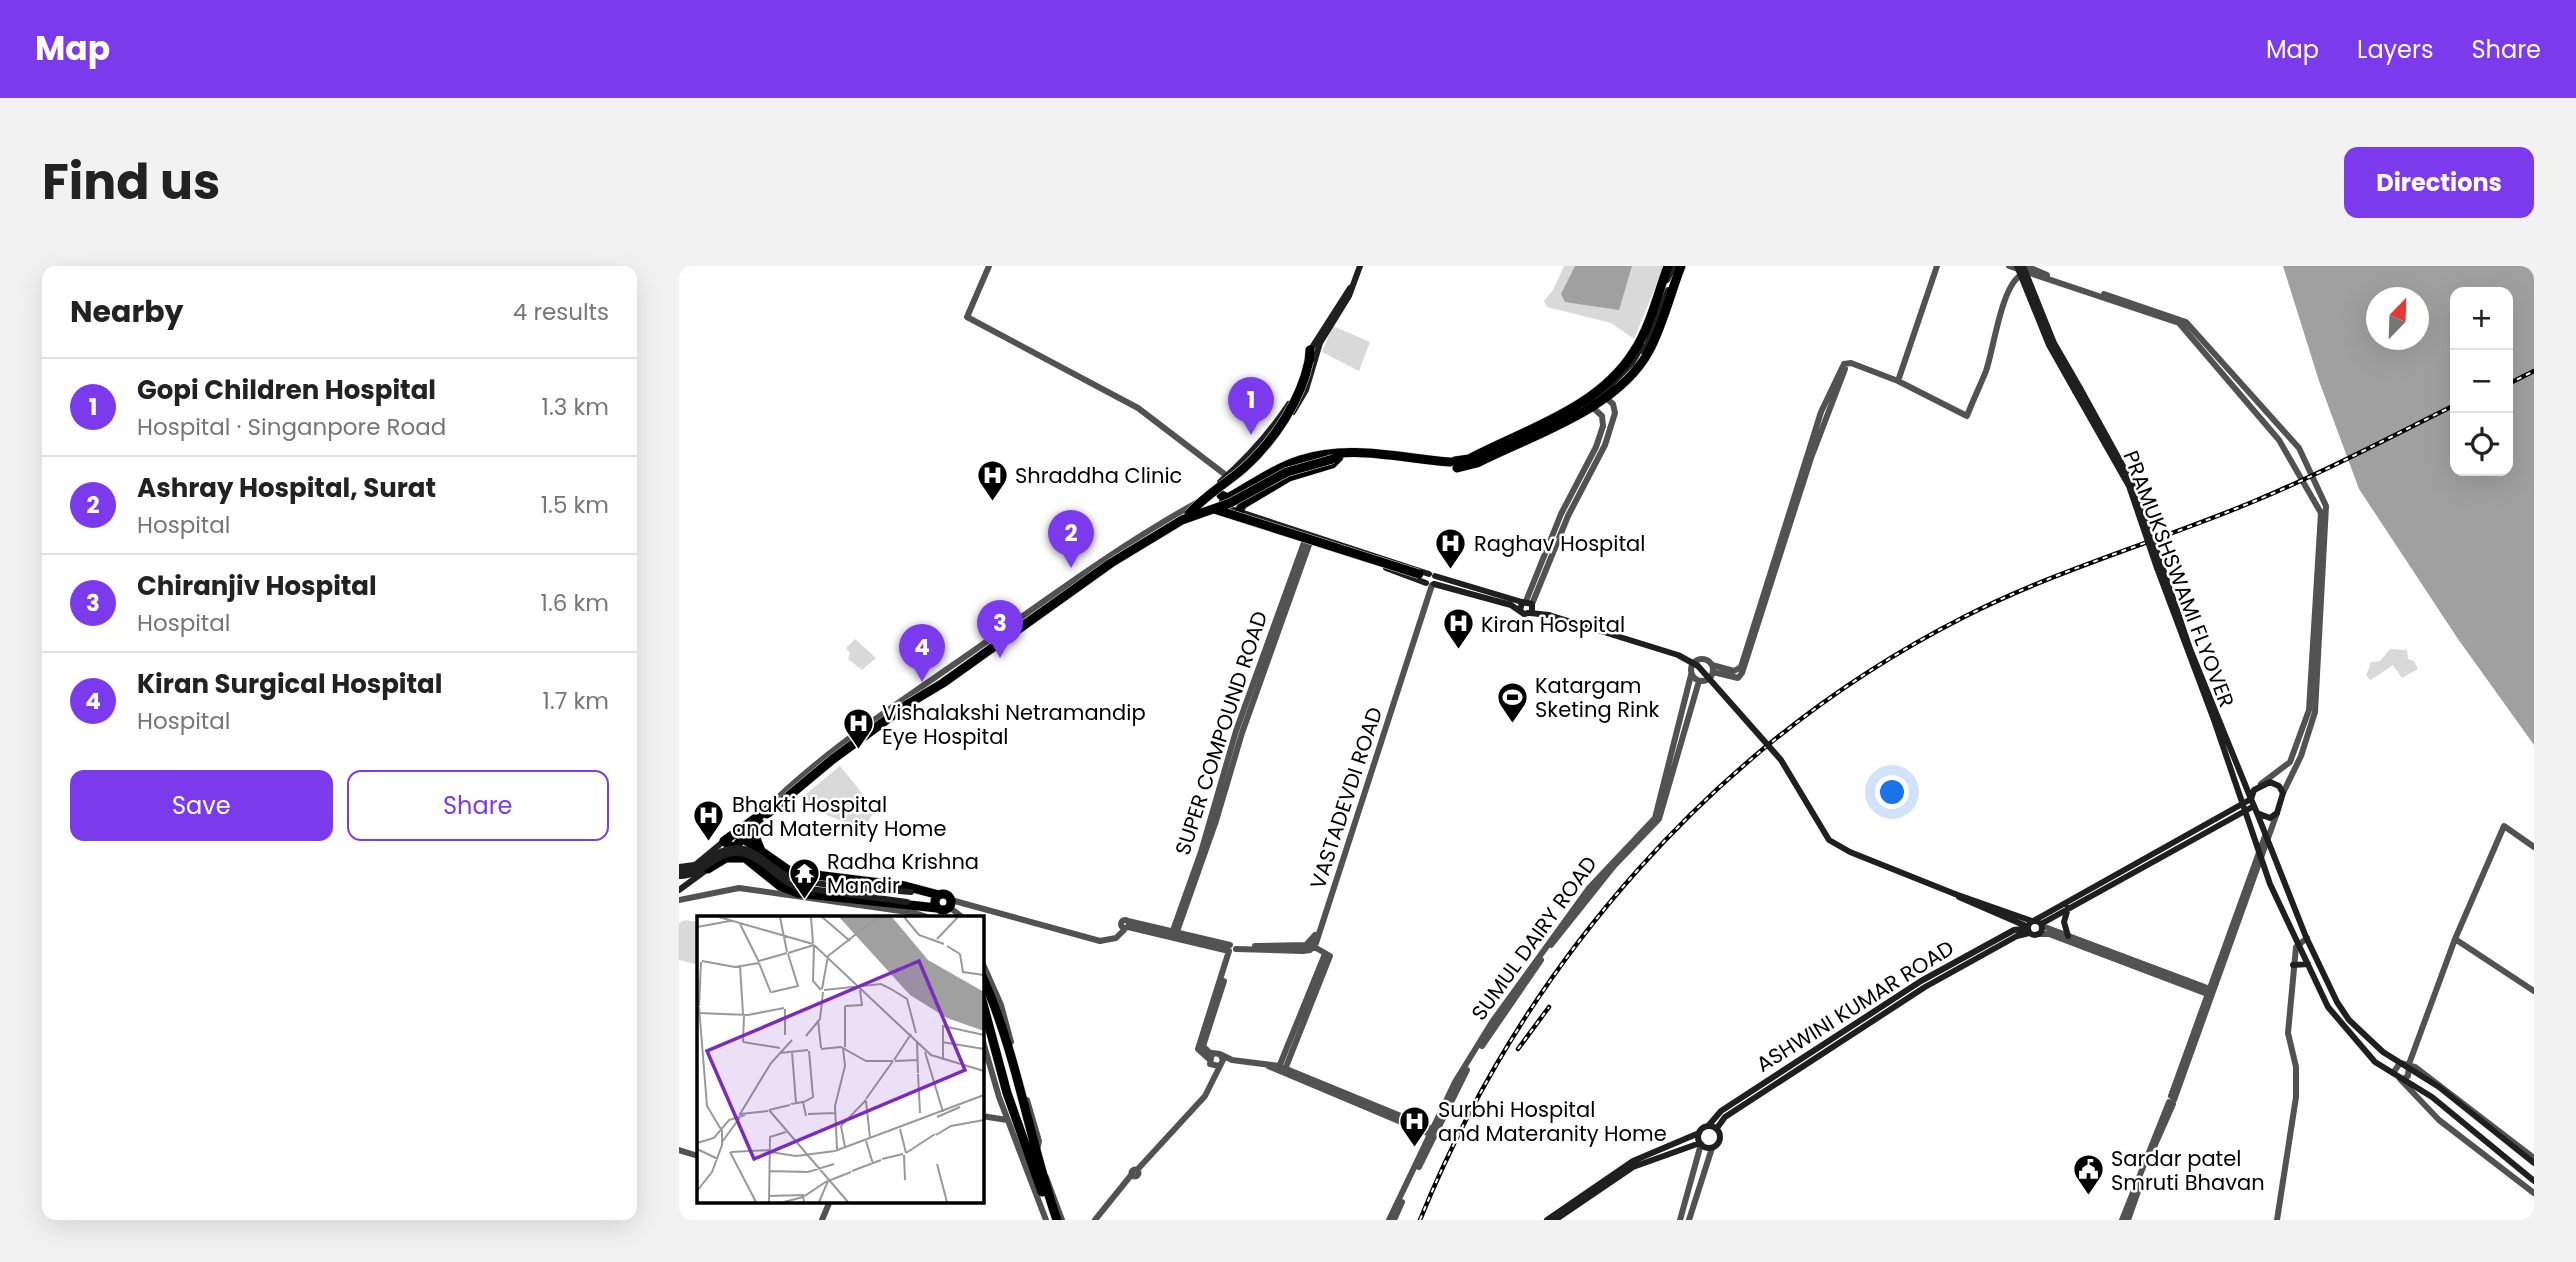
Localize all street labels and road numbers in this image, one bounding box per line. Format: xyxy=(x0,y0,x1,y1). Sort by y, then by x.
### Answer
street label: PRAMUKSHSWAMI FLYOVER xyxy=(2117,446,2241,712)
street label: SUPER COMPOUND ROAD xyxy=(1168,607,1274,859)
street label: VASTADEVDI ROAD xyxy=(1303,703,1389,893)
street label: SUMUL DAIRY ROAD xyxy=(1465,850,1603,1026)
street label: ASHWINI KUMAR ROAD xyxy=(1751,933,1959,1079)

